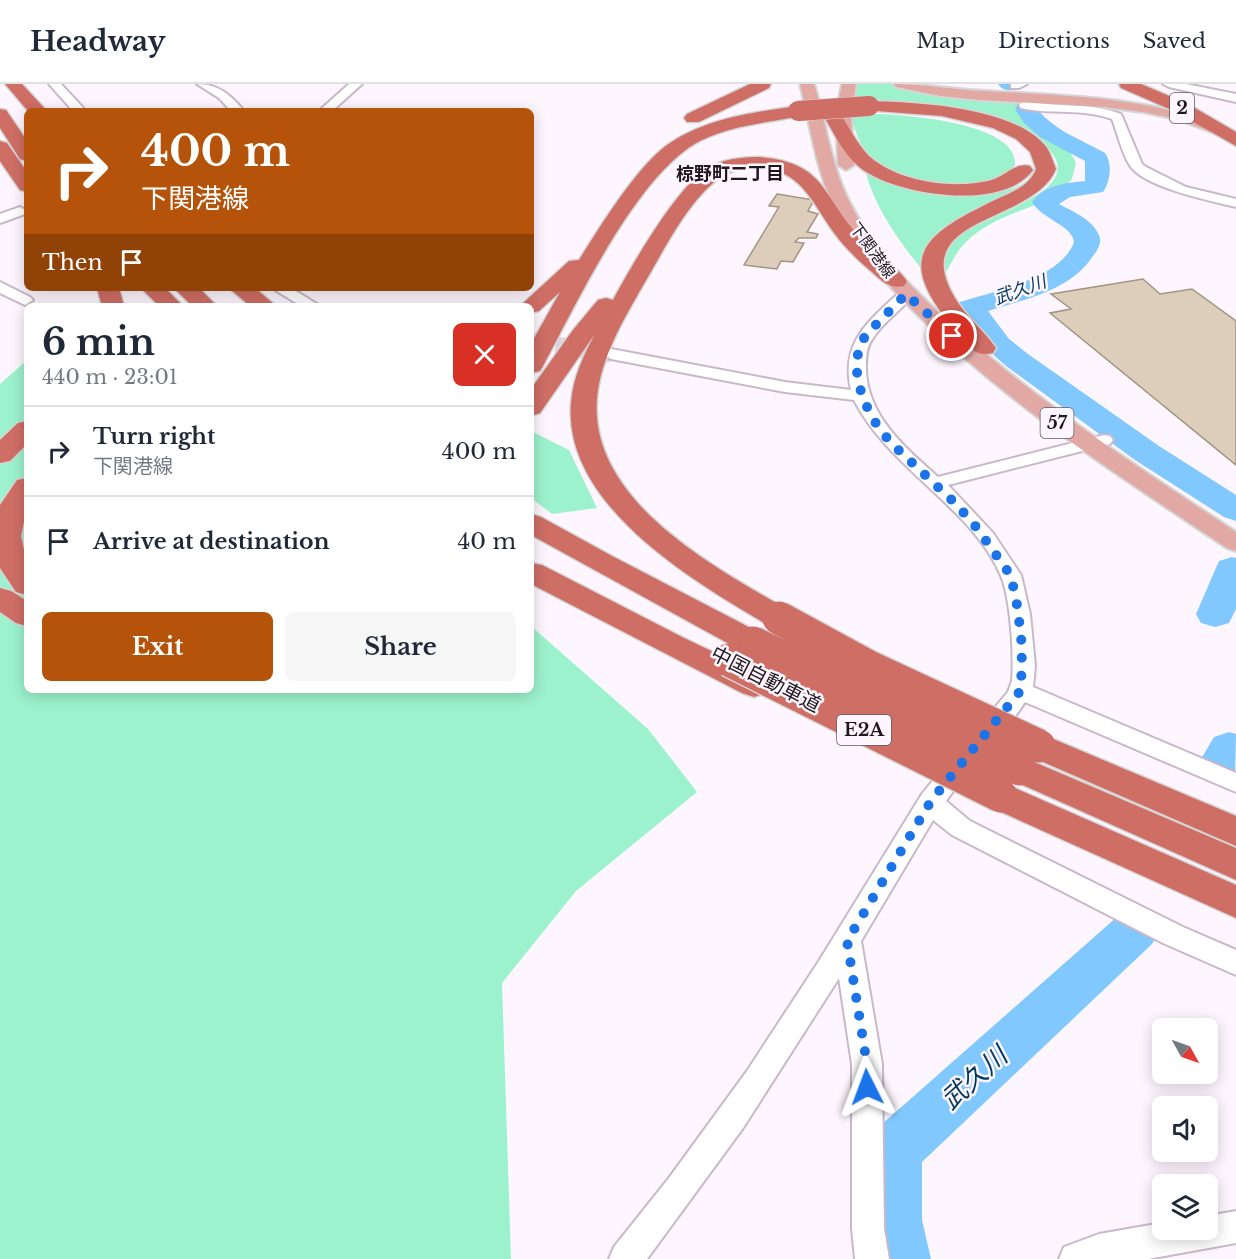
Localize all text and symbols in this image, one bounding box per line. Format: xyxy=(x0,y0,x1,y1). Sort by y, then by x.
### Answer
text: Headway xyxy=(30,24,166,59)
text: Map xyxy=(916,28,965,54)
text: Directions xyxy=(998,28,1110,54)
text: Saved xyxy=(1143,28,1206,54)
road number: 2 xyxy=(1170,93,1194,123)
text: 400 m xyxy=(141,125,290,177)
icon: right xyxy=(42,132,120,210)
district label: 椋野町二丁目 xyxy=(676,163,784,185)
text: 下関港線 xyxy=(141,182,249,215)
street label: 下関港線 xyxy=(846,218,900,282)
icon: arrive xyxy=(115,246,148,279)
text: Then xyxy=(42,249,103,276)
water label: 武久川 xyxy=(991,270,1051,310)
pin xyxy=(926,310,977,361)
icon: arrive xyxy=(935,319,968,352)
text: 6 min xyxy=(42,320,155,365)
button: close xyxy=(453,323,516,386)
text: 440 m · 23:01 xyxy=(42,365,178,389)
road number: 57 xyxy=(1040,408,1074,438)
text: Turn right xyxy=(93,423,215,450)
icon: right xyxy=(42,435,75,468)
text: 400 m xyxy=(442,438,516,465)
text: 下関港線 xyxy=(93,454,173,478)
icon: arrive xyxy=(42,525,75,558)
text: Arrive at destination xyxy=(93,528,330,555)
text: 40 m xyxy=(458,528,516,555)
button: Exit xyxy=(42,612,273,681)
button: Share xyxy=(285,612,516,681)
street label: 中国自動車道 xyxy=(707,641,825,717)
road number: E2A xyxy=(837,715,891,745)
north arrow xyxy=(1152,1018,1218,1084)
map controls xyxy=(1152,1018,1218,1240)
water label: 武久川 xyxy=(934,1038,1016,1116)
position arrow xyxy=(835,1055,899,1119)
button: sound xyxy=(1152,1096,1218,1162)
button: layers xyxy=(1152,1174,1218,1240)

